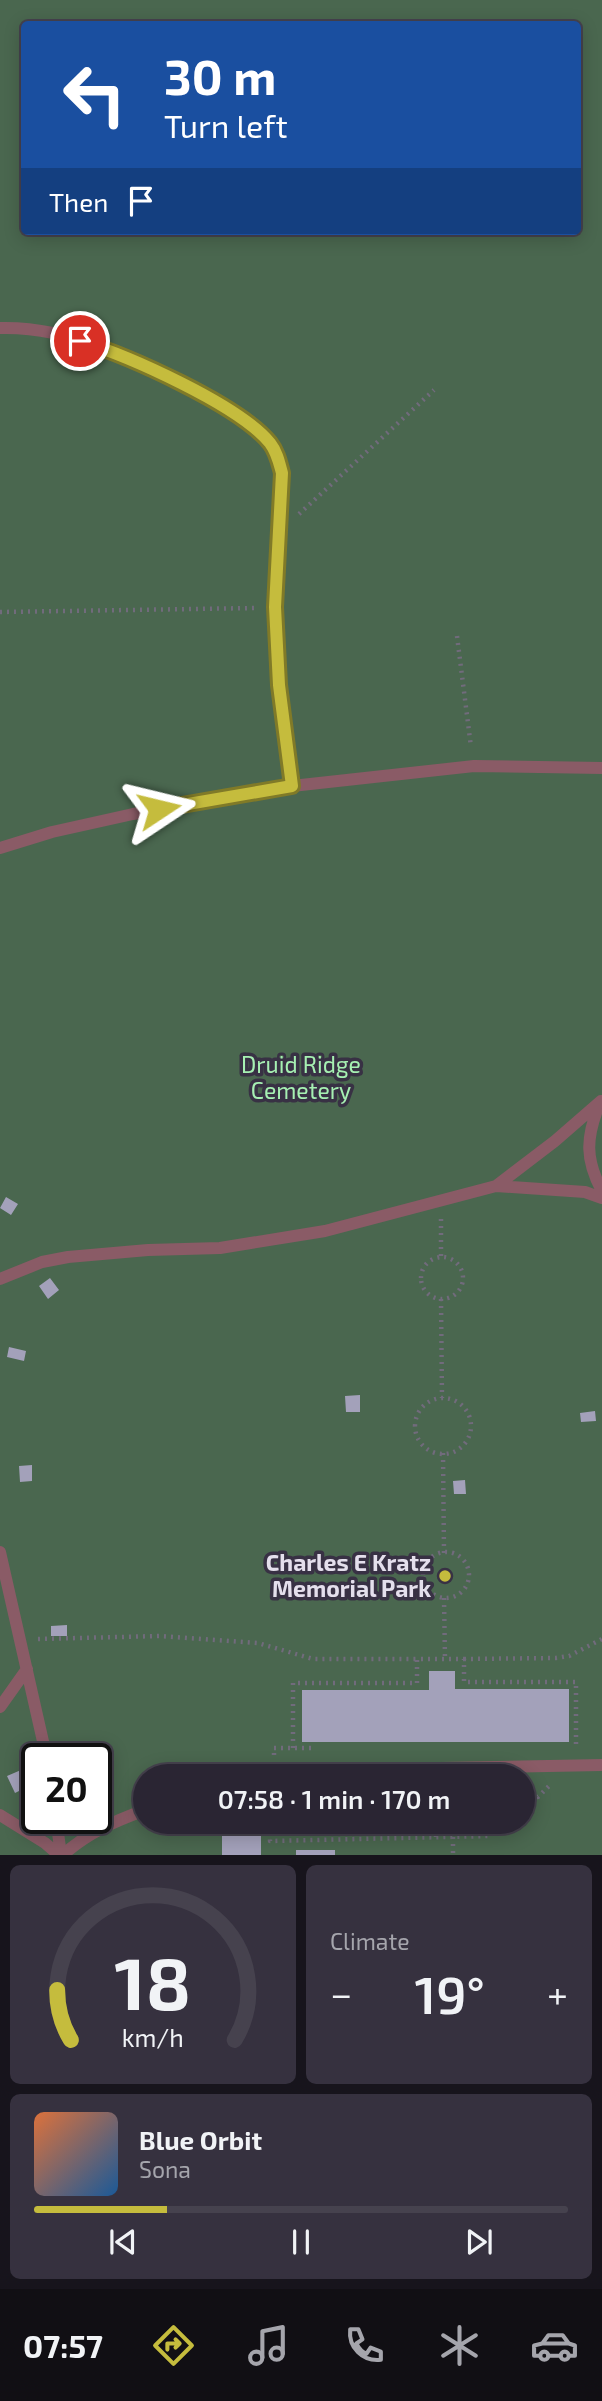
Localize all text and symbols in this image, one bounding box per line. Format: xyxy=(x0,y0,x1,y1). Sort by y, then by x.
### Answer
text: 30 m xyxy=(164,46,276,105)
icon: left xyxy=(49,49,140,140)
text: Turn left xyxy=(164,106,288,144)
icon: arrive xyxy=(122,182,160,220)
text: Then xyxy=(49,186,108,217)
pin xyxy=(50,311,110,371)
icon: arrive xyxy=(61,322,99,360)
position arrow xyxy=(122,772,196,846)
park label: Druid Ridge Cemetery xyxy=(241,1050,361,1104)
place label: Charles E Kratz Memorial Park xyxy=(266,1548,431,1602)
marker: Charles E Kratz Memorial Park xyxy=(437,1568,453,1584)
speed limit sign: 20 xyxy=(21,1743,112,1834)
text: 07:58 · 1 min · 170 m xyxy=(218,1783,450,1814)
text: Climate xyxy=(330,1927,410,1955)
text: 18 xyxy=(115,1938,191,2026)
text: 19° xyxy=(414,1962,485,2024)
text: − xyxy=(330,1970,352,2016)
text: + xyxy=(547,1970,568,2016)
text: km/h xyxy=(122,2022,184,2052)
text: Blue Orbit xyxy=(139,2124,262,2155)
text: Sona xyxy=(139,2155,191,2183)
icon: previous xyxy=(104,2223,142,2261)
icon: pause xyxy=(282,2223,320,2261)
icon: next xyxy=(460,2223,498,2261)
icon: directions xyxy=(149,2321,198,2370)
icon: music xyxy=(244,2321,293,2370)
icon: phone xyxy=(340,2321,389,2370)
icon: climate xyxy=(435,2321,484,2370)
icon: car xyxy=(530,2321,579,2370)
text: 07:57 xyxy=(23,2326,103,2364)

